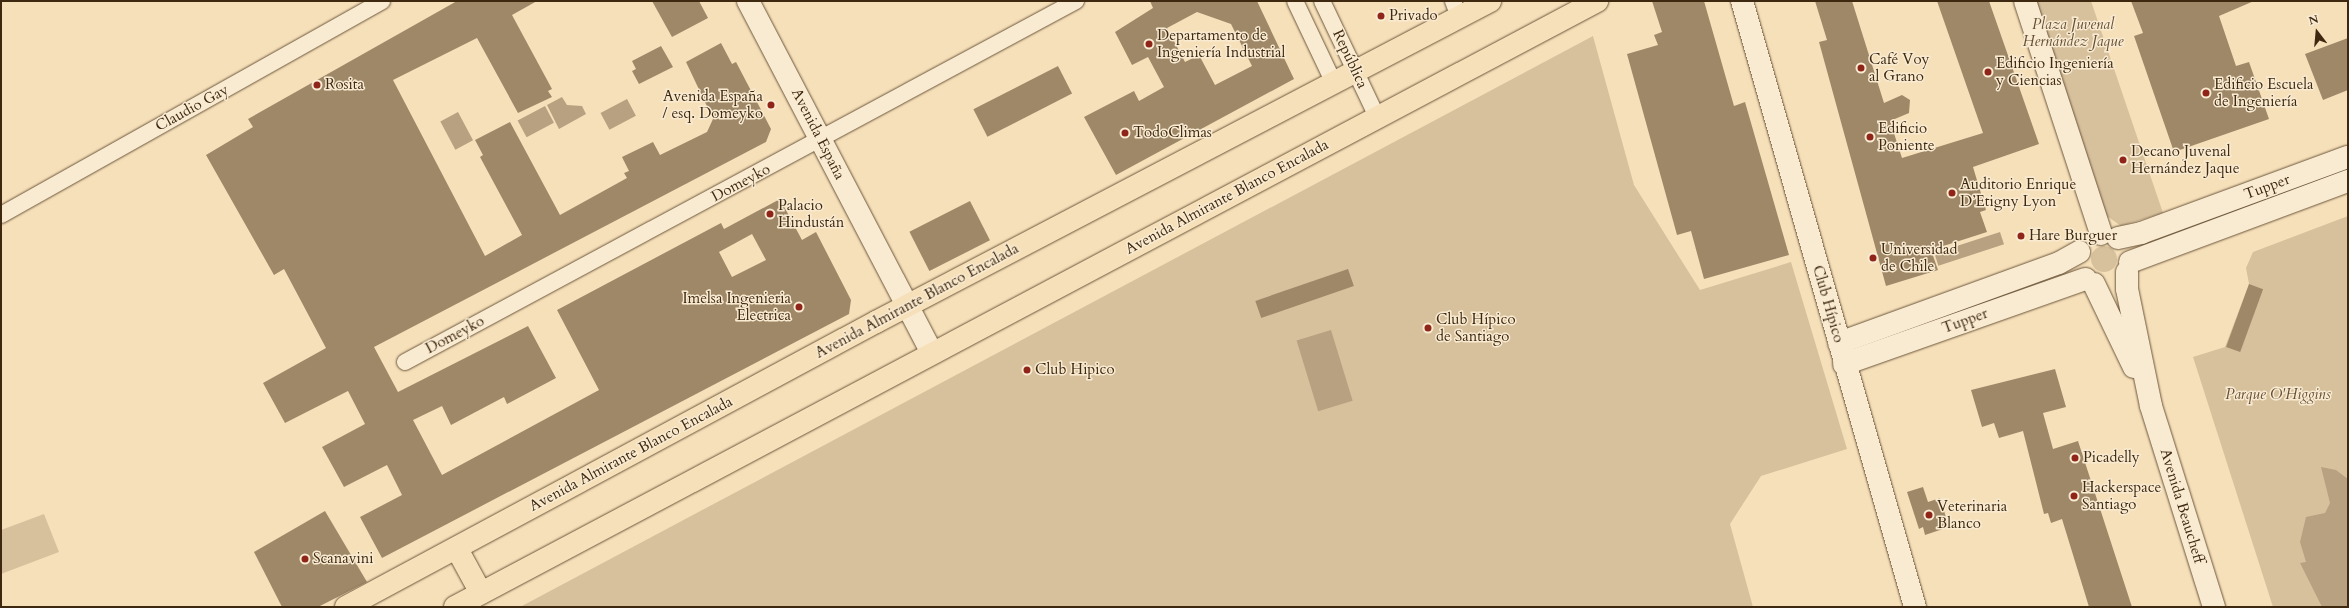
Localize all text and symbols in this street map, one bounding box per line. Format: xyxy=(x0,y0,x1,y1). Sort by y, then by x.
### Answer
place label: Privado xyxy=(1389,7,1438,25)
marker: Privado xyxy=(1376,11,1386,21)
text: N xyxy=(2307,11,2320,29)
north arrow xyxy=(2297,12,2337,52)
park label: Plaza Juvenal Hernández Jaque xyxy=(2022,15,2124,50)
place label: Departamento de Ingeniería Industrial xyxy=(1157,26,1285,61)
street label: República xyxy=(1329,27,1371,91)
marker: Departamento de Ingeniería Industrial xyxy=(1144,39,1154,49)
place label: Café Voy al Grano xyxy=(1869,50,1929,85)
place label: Edificio Ingeniería y Ciencias xyxy=(1996,54,2114,89)
marker: Café Voy al Grano xyxy=(1856,63,1866,73)
marker: Edificio Ingeniería y Ciencias xyxy=(1983,67,1993,77)
place label: Edificio Escuela de Ingeniería xyxy=(2214,75,2314,110)
place label: Rosita xyxy=(325,76,364,94)
marker: Rosita xyxy=(312,80,322,90)
street label: Claudio Gay xyxy=(152,81,232,135)
street label: Avenida España xyxy=(787,85,849,183)
place label: Avenida España / esq. Domeyko xyxy=(663,87,763,122)
marker: Edificio Escuela de Ingeniería xyxy=(2201,88,2211,98)
marker: Avenida España / esq. Domeyko xyxy=(766,100,776,110)
place label: Edificio Poniente xyxy=(1878,119,1935,154)
place label: TodoClimas xyxy=(1133,124,1212,142)
marker: TodoClimas xyxy=(1120,128,1130,138)
marker: Edificio Poniente xyxy=(1865,132,1875,142)
street label: Avenida Almirante Blanco Encalada xyxy=(1122,136,1332,258)
place label: Decano Juvenal Hernández Jaque xyxy=(2131,142,2240,177)
marker: Decano Juvenal Hernández Jaque xyxy=(2118,155,2128,165)
street label: Domeyko xyxy=(709,160,773,206)
street label: Tupper xyxy=(2242,170,2292,204)
place label: Auditorio Enrique D’Etigny Lyon xyxy=(1960,175,2076,210)
marker: Auditorio Enrique D’Etigny Lyon xyxy=(1947,188,1957,198)
place label: Palacio Hindustán xyxy=(778,196,844,231)
marker: Palacio Hindustán xyxy=(765,209,775,219)
place label: Hare Burguer xyxy=(2029,227,2117,245)
marker: Hare Burguer xyxy=(2016,231,2026,241)
street label: Avenida Almirante Blanco Encalada xyxy=(812,240,1022,362)
place label: Universidad de Chile xyxy=(1881,240,1958,275)
marker: Universidad de Chile xyxy=(1868,253,1878,263)
street label: Club Hípico xyxy=(1808,263,1848,345)
place label: Imelsa Ingenieria Electrica xyxy=(682,289,791,324)
marker: Imelsa Ingenieria Electrica xyxy=(794,302,804,312)
street label: Tupper xyxy=(1940,304,1990,338)
place label: Club Hípico de Santiago xyxy=(1436,310,1516,345)
street label: Domeyko xyxy=(423,312,487,358)
marker: Club Hípico de Santiago xyxy=(1423,323,1433,333)
place label: Club Hipico xyxy=(1035,361,1115,379)
marker: Club Hipico xyxy=(1022,365,1032,375)
park label: Parque O'Higgins xyxy=(2225,386,2331,404)
street label: Avenida Almirante Blanco Encalada xyxy=(526,393,736,515)
street label: Avenida Beaucheff xyxy=(2156,447,2208,565)
place label: Picadelly xyxy=(2083,449,2140,467)
marker: Picadelly xyxy=(2070,453,2080,463)
place label: Hackerspace Santiago xyxy=(2082,478,2161,513)
marker: Hackerspace Santiago xyxy=(2069,491,2079,501)
place label: Veterinaria Blanco xyxy=(1937,497,2007,532)
marker: Veterinaria Blanco xyxy=(1924,510,1934,520)
place label: Scanavini xyxy=(313,550,373,568)
marker: Scanavini xyxy=(300,554,310,564)

